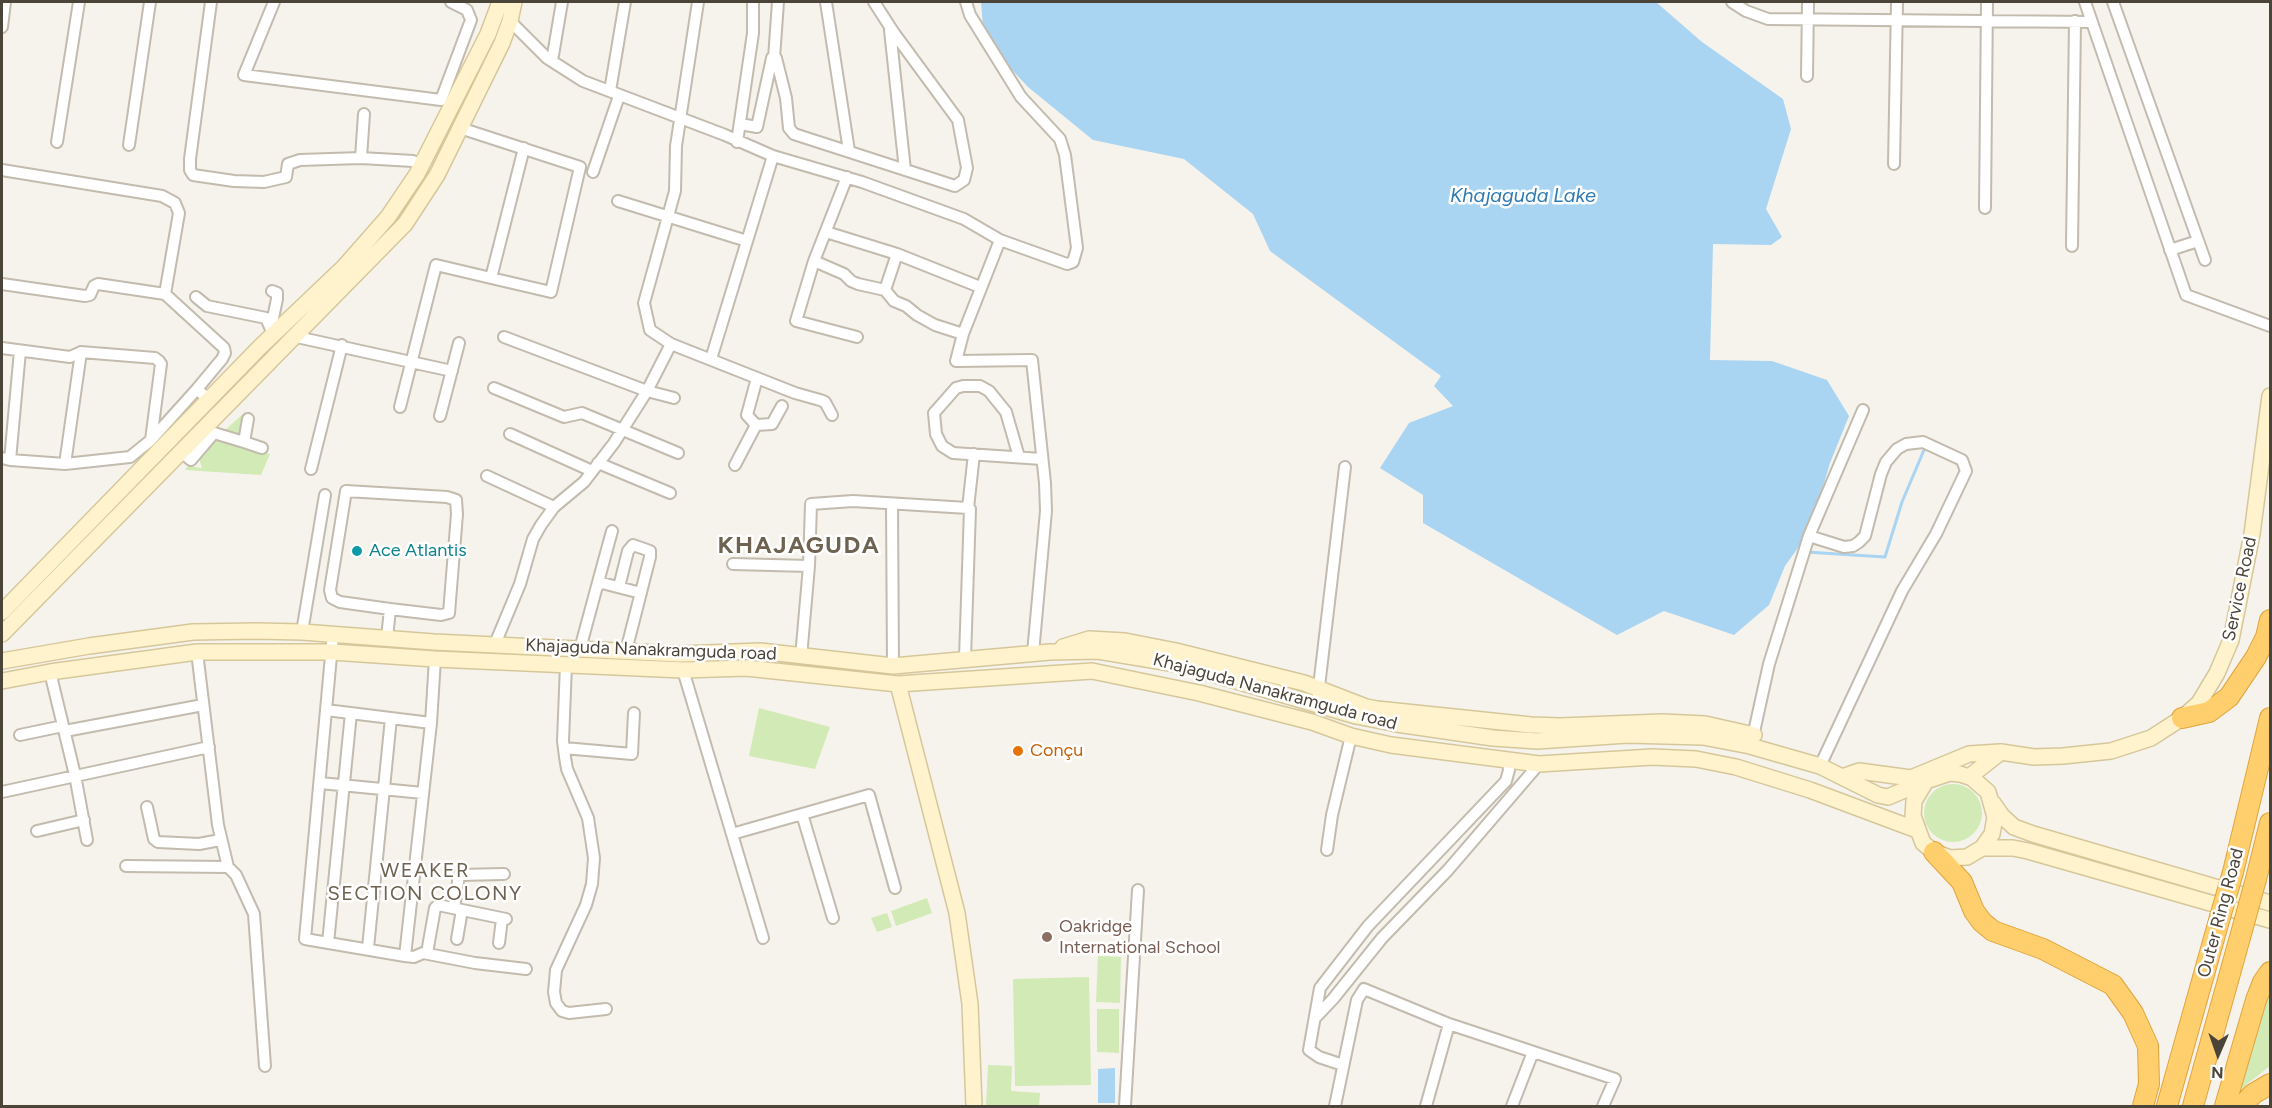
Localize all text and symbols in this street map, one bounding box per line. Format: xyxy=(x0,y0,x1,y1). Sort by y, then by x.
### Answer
water label: Khajaguda Lake xyxy=(1450,184,1596,208)
district label: KHAJAGUDA xyxy=(718,532,880,560)
street label: Service Road xyxy=(2218,535,2262,643)
place label: Ace Atlantis xyxy=(369,540,467,562)
marker: Ace Atlantis xyxy=(350,544,364,558)
street label: Khajaguda Nanakramguda road xyxy=(525,635,777,665)
street label: Khajaguda Nanakramguda road xyxy=(1151,649,1399,735)
place label: Conçu xyxy=(1030,740,1083,762)
marker: Conçu xyxy=(1011,744,1025,758)
street label: Outer Ring Road xyxy=(2193,846,2249,980)
district label: WEAKER SECTION COLONY xyxy=(328,859,522,906)
place label: Oakridge International School xyxy=(1059,916,1221,958)
marker: Oakridge International School xyxy=(1040,930,1054,944)
north arrow xyxy=(2188,1024,2248,1084)
text: N xyxy=(2211,1063,2224,1082)

